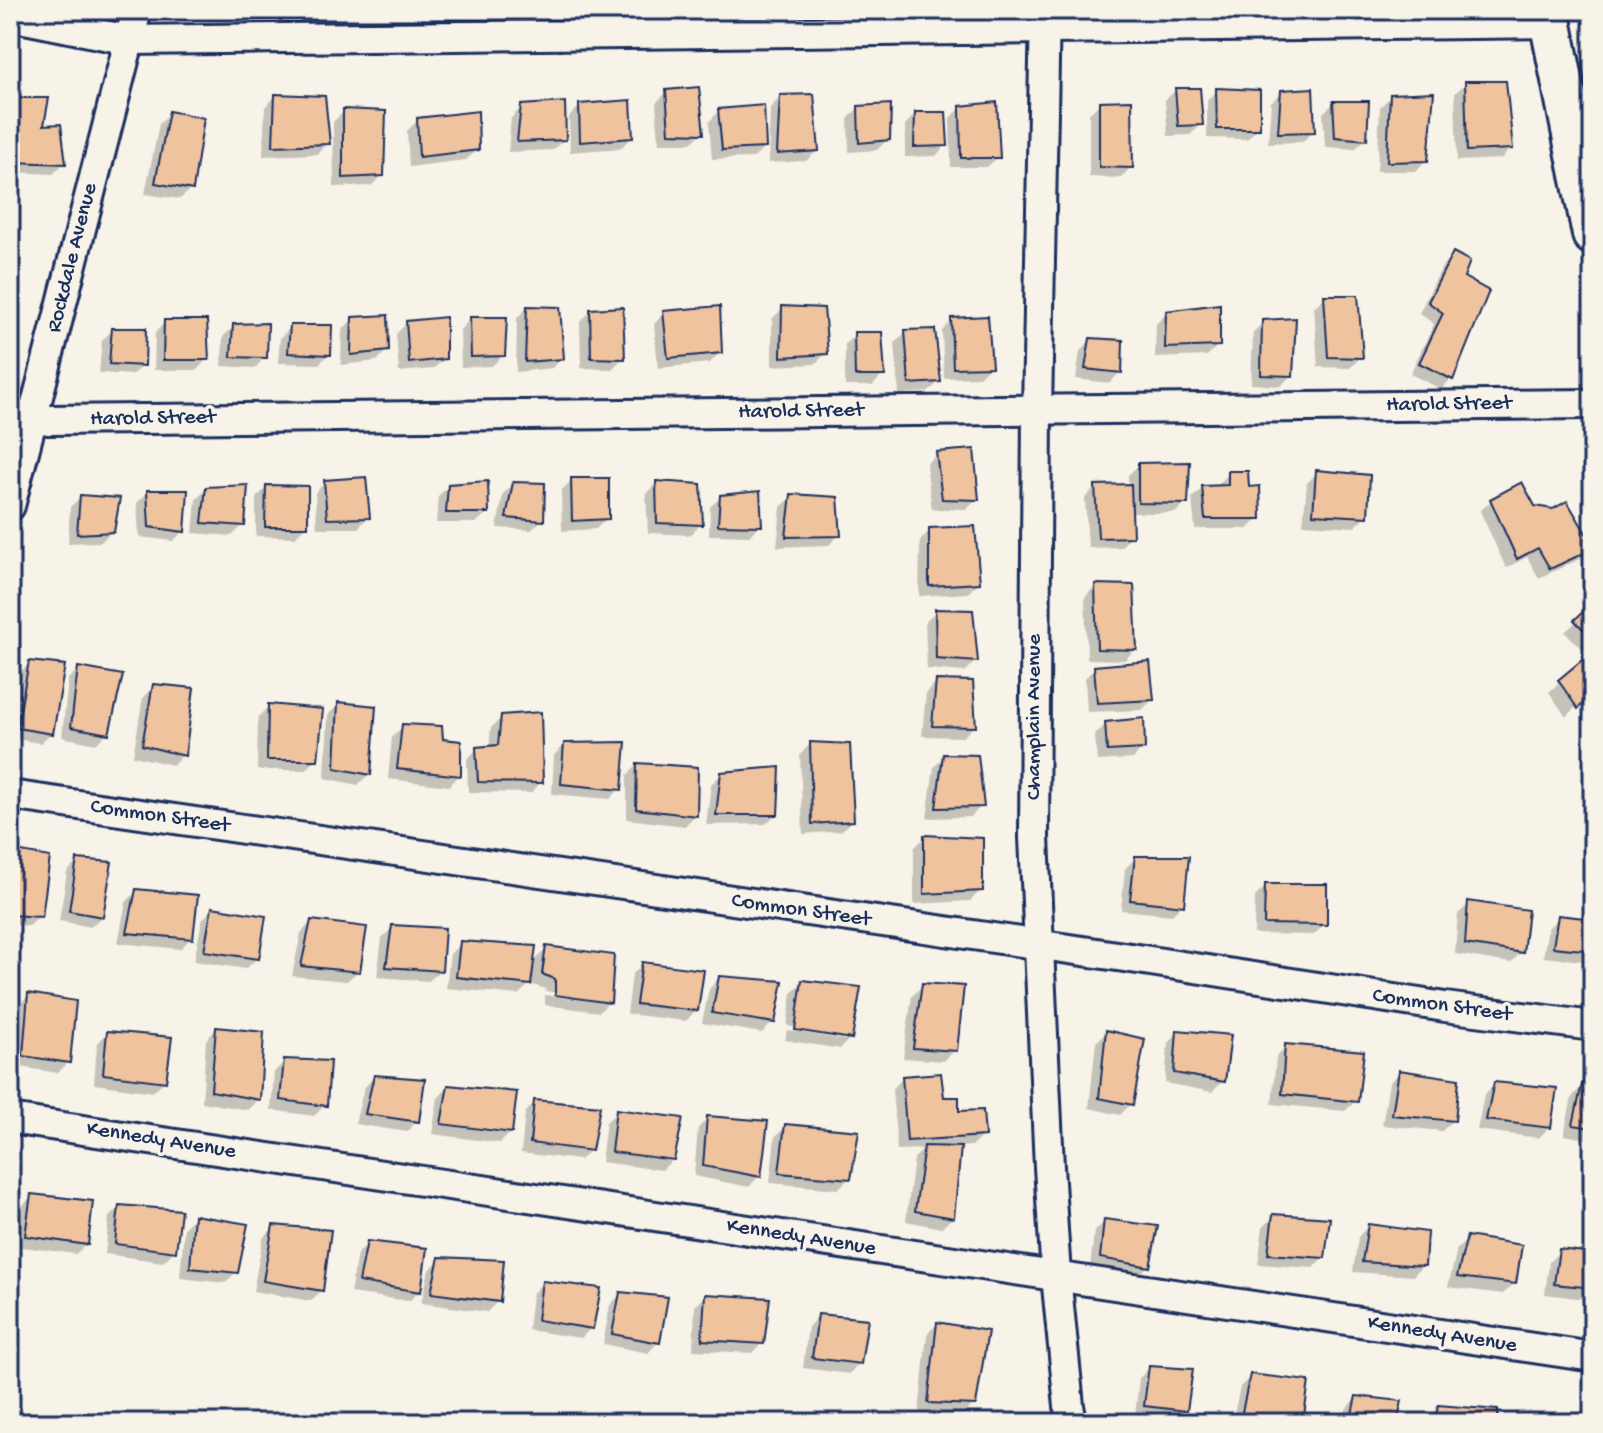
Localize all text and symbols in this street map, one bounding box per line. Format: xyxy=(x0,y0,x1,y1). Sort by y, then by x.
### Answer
street label: Rockdale Avenue xyxy=(42,180,104,335)
street label: Harold Street xyxy=(1386,391,1514,419)
street label: Harold Street xyxy=(738,398,866,426)
street label: Harold Street xyxy=(90,405,218,433)
street label: Champlain Avenue xyxy=(1022,633,1048,800)
street label: Common Street xyxy=(89,794,233,840)
street label: Common Street xyxy=(730,888,874,934)
street label: Common Street xyxy=(1371,983,1515,1029)
street label: Kennedy Avenue xyxy=(84,1116,238,1166)
street label: Kennedy Avenue xyxy=(724,1213,878,1263)
street label: Kennedy Avenue xyxy=(1365,1310,1519,1360)

